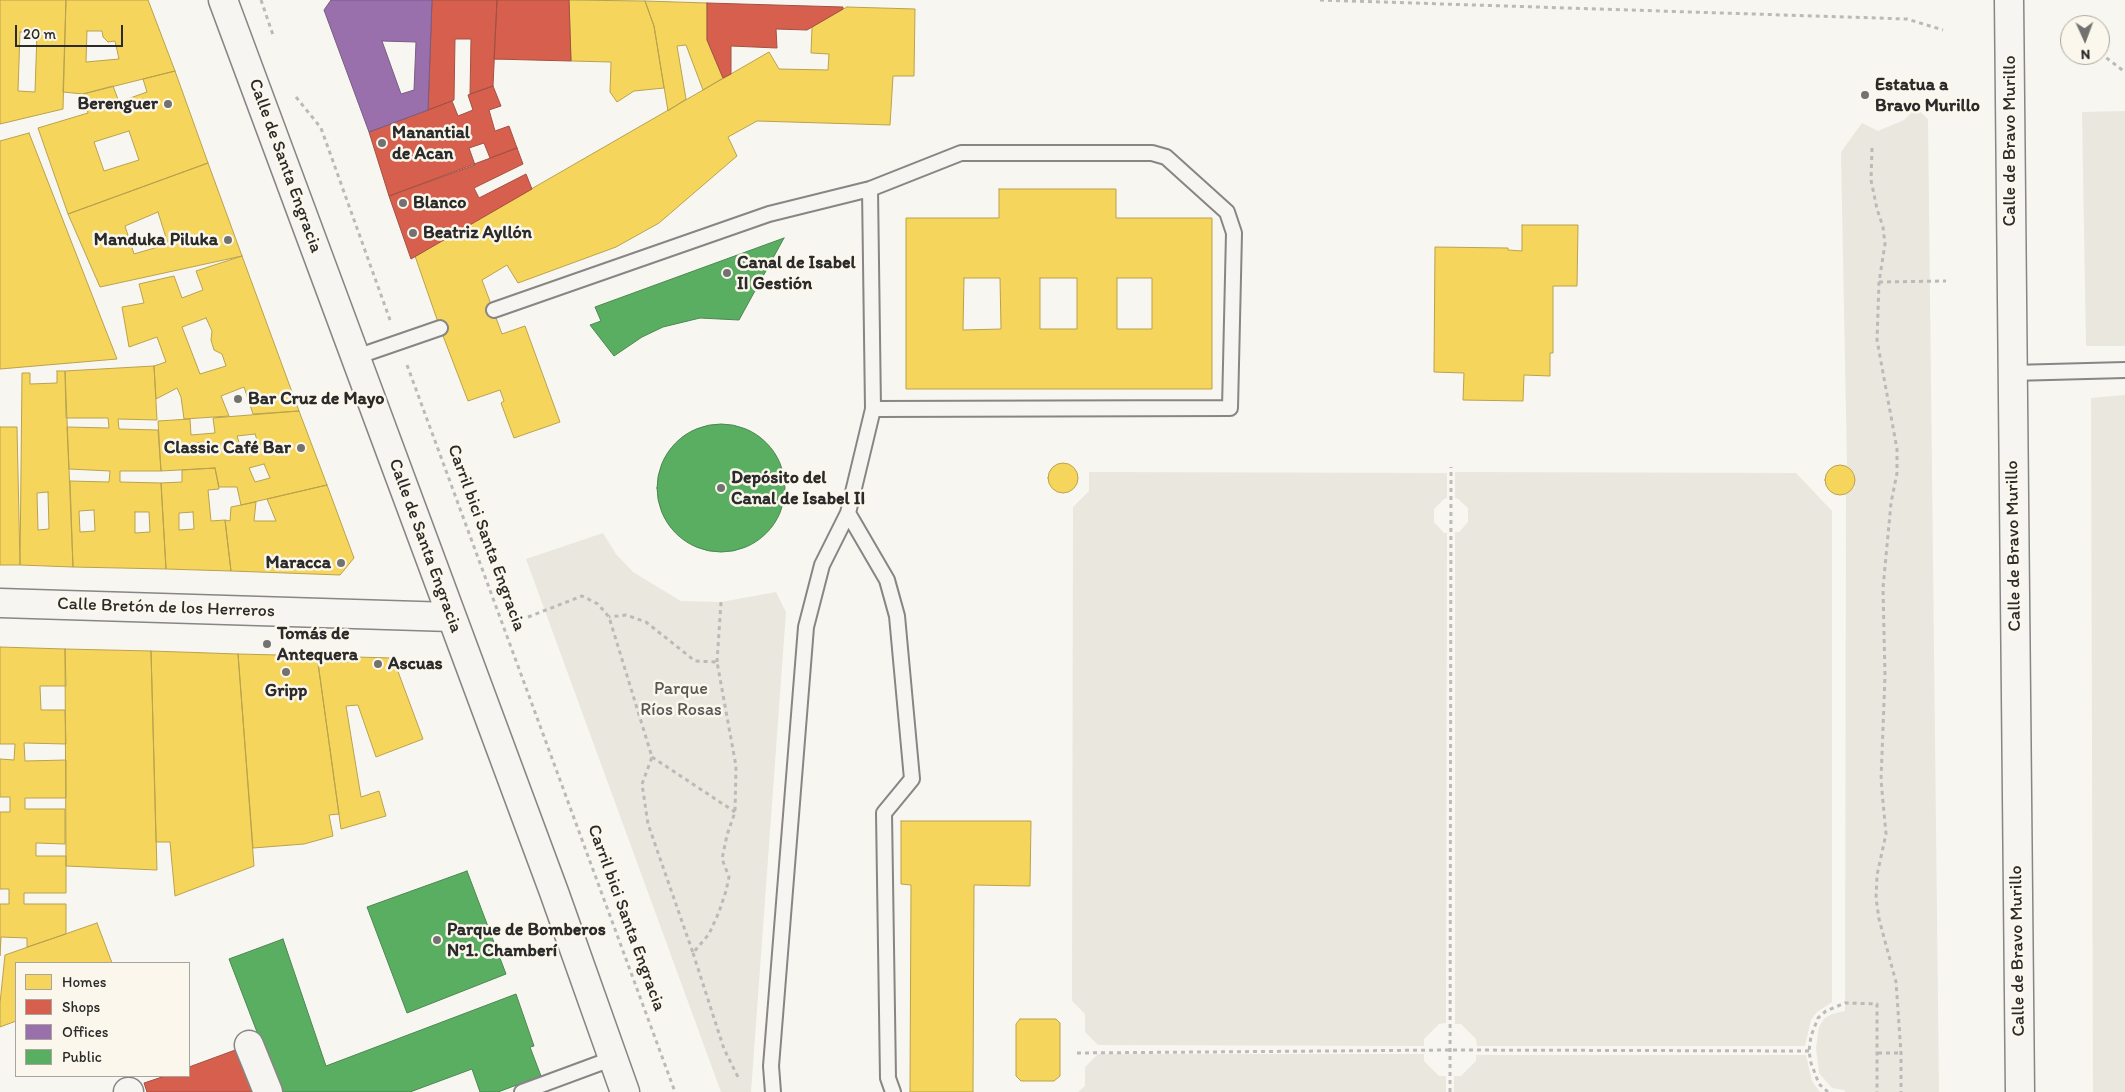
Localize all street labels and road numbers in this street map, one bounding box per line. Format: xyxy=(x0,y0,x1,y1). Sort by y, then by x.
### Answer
street label: Calle de Bravo Murillo xyxy=(1999,55,2021,227)
street label: Calle de Santa Engracia xyxy=(243,76,327,256)
street label: Carril bici Santa Engracia xyxy=(442,442,530,634)
street label: Calle de Santa Engracia xyxy=(383,456,467,636)
street label: Calle de Bravo Murillo xyxy=(2002,460,2026,632)
street label: Calle Bretón de los Herreros xyxy=(57,593,275,623)
street label: Carril bici Santa Engracia xyxy=(582,822,670,1014)
street label: Calle de Bravo Murillo xyxy=(2006,865,2030,1037)

